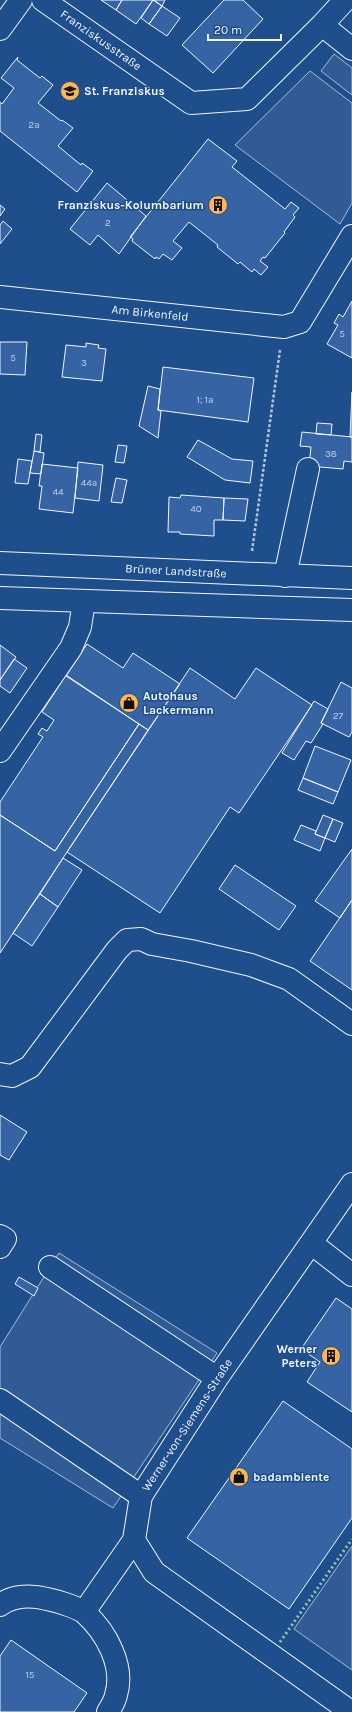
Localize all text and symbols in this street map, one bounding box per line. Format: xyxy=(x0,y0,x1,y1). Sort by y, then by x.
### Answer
street label: Franziskusstraße xyxy=(58,7,144,73)
scale bar xyxy=(208,16,281,42)
text: 20 m xyxy=(214,23,242,37)
school or university icon: St. Franziskus xyxy=(59,80,81,102)
place label: St. Franziskus xyxy=(84,84,165,98)
house number: 2a xyxy=(28,119,40,131)
building icon: Franziskus-Kolumbarium xyxy=(207,194,229,216)
place label: Franziskus-Kolumbarium xyxy=(57,198,204,212)
house number: 2 xyxy=(105,217,111,229)
street label: Am Birkenfeld xyxy=(111,302,189,324)
house number: 5 xyxy=(339,328,345,340)
house number: 5 xyxy=(10,352,16,364)
house number: 3 xyxy=(81,357,87,369)
house number: 1; 1a xyxy=(196,394,214,406)
house number: 38 xyxy=(325,448,337,460)
house number: 44a xyxy=(81,477,97,489)
house number: 44 xyxy=(52,486,64,498)
house number: 40 xyxy=(190,503,202,515)
street label: Brüner Landstraße xyxy=(125,561,227,581)
place label: Autohaus Lackermann xyxy=(143,689,214,717)
shop icon: Autohaus Lackermann xyxy=(118,692,140,714)
house number: 27 xyxy=(333,710,344,722)
place label: Werner Peters xyxy=(277,1342,317,1370)
building icon: Werner Peters xyxy=(320,1345,342,1367)
street label: Werner-von-Siemens-Straße xyxy=(139,1356,235,1494)
shop icon: badambiente xyxy=(228,1466,250,1488)
place label: badambiente xyxy=(253,1470,329,1484)
house number: 15 xyxy=(26,1669,35,1681)

